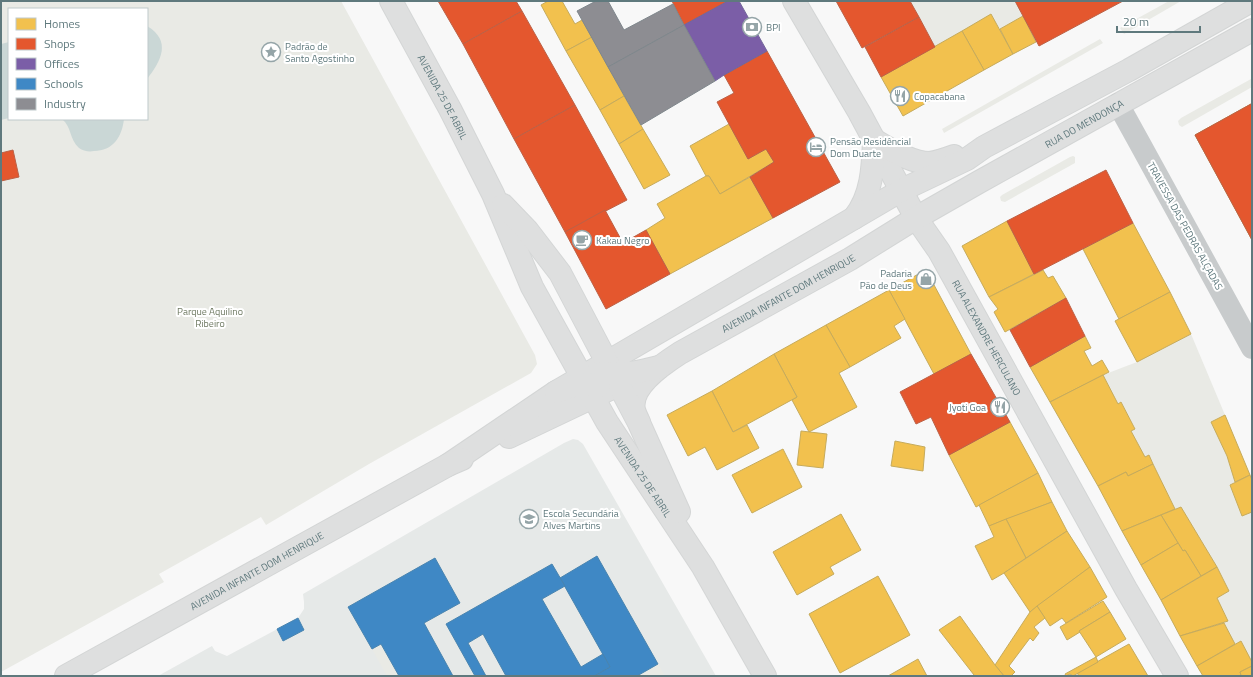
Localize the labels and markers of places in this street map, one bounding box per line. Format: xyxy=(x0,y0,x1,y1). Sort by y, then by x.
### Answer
bank icon: BPI xyxy=(741,16,763,38)
place label: BPI xyxy=(766,20,781,35)
place label: Padrão de Santo Agostinho xyxy=(285,39,354,66)
place icon: Padrão de Santo Agostinho xyxy=(260,41,282,63)
restaurant icon: Copacabana xyxy=(889,85,911,107)
place label: Copacabana xyxy=(914,89,965,104)
place label: Pensão Residêncial Dom Duarte xyxy=(830,134,911,161)
hotel icon: Pensão Residêncial Dom Duarte xyxy=(805,136,827,158)
cafe icon: Kakau Negro xyxy=(571,229,593,251)
place label: Kakau Negro xyxy=(596,233,650,248)
place label: Padaria Pão de Deus xyxy=(860,266,912,293)
shop icon: Padaria Pão de Deus xyxy=(915,268,937,290)
restaurant icon: Jyoti Goa xyxy=(989,396,1011,418)
place label: Jyoti Goa xyxy=(949,400,986,415)
place label: Escola Secundária Alves Martins xyxy=(543,506,619,533)
school or university icon: Escola Secundária Alves Martins xyxy=(518,508,540,530)

